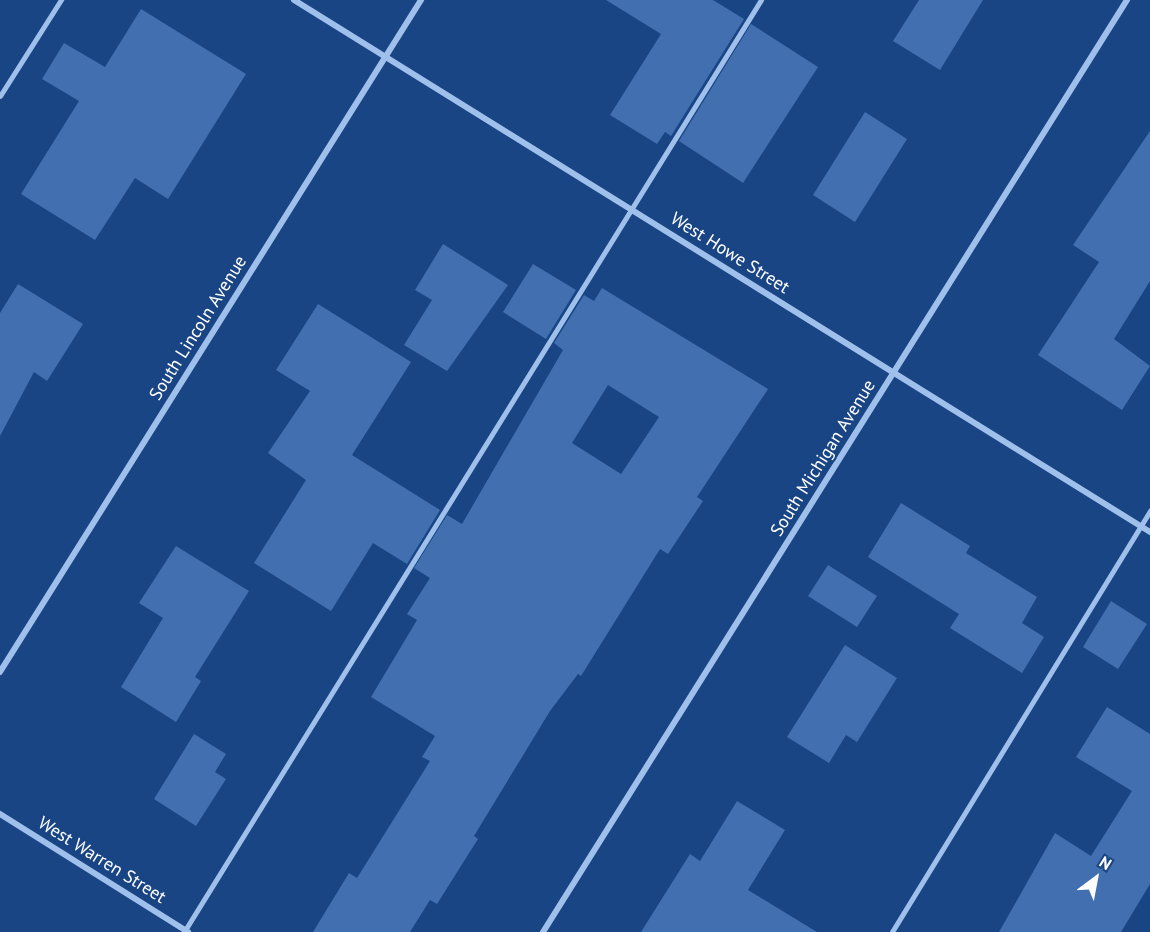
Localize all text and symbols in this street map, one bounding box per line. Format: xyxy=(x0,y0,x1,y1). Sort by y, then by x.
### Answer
street label: West Howe Street xyxy=(666,208,794,298)
street label: South Lincoln Avenue xyxy=(145,251,251,405)
street label: South Michigan Avenue xyxy=(766,376,880,540)
street label: West Warren Street xyxy=(34,812,170,908)
north arrow xyxy=(1066,848,1126,908)
text: N xyxy=(1096,851,1115,874)

